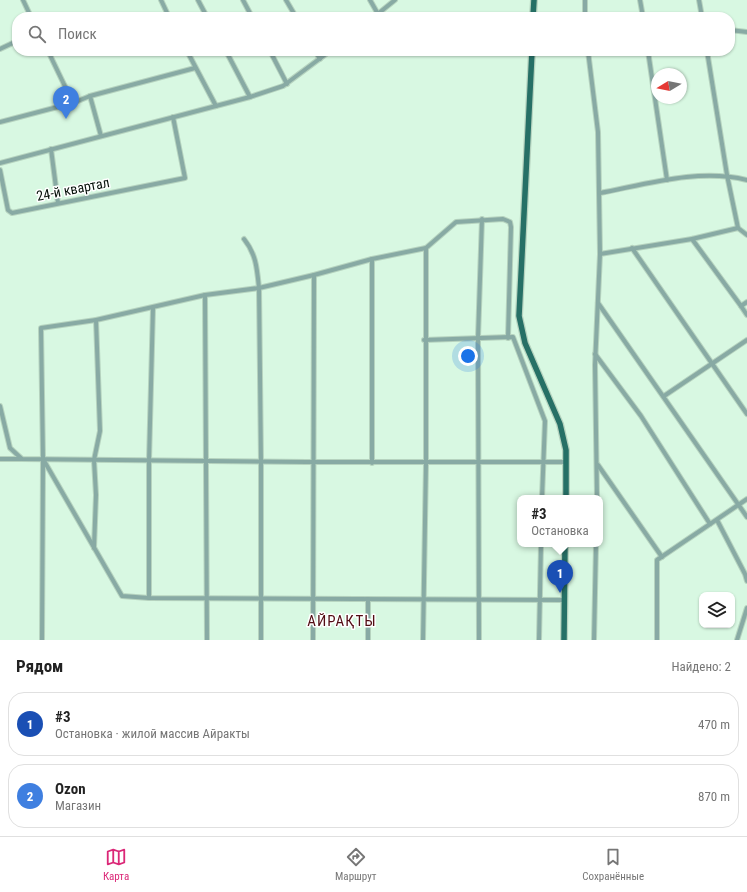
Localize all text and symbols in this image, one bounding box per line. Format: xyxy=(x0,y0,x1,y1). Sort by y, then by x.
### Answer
search box xyxy=(12,12,735,56)
icon: search xyxy=(26,23,48,45)
text: Поиск xyxy=(58,25,97,43)
north arrow xyxy=(651,68,687,104)
pin: 2 xyxy=(53,86,79,119)
street label: 24-й квартал xyxy=(35,174,111,204)
your location xyxy=(458,346,478,366)
popup xyxy=(517,495,603,547)
text: #3 xyxy=(531,505,547,523)
text: Остановка xyxy=(531,523,589,538)
pin: 1 xyxy=(547,560,573,593)
map controls xyxy=(699,592,735,628)
button: layers xyxy=(699,592,735,628)
district label: АЙРАҚТЫ xyxy=(307,612,377,630)
text: Рядом xyxy=(16,656,63,676)
text: Найдено: 2 xyxy=(671,659,731,674)
text: #3 xyxy=(55,708,71,726)
text: 1 xyxy=(27,717,33,732)
text: 470 m xyxy=(698,717,730,732)
text: Остановка · жилой массив Айракты xyxy=(55,726,250,741)
text: Ozon xyxy=(55,780,86,798)
text: 2 xyxy=(27,789,33,804)
text: 870 m xyxy=(698,789,730,804)
text: Магазин xyxy=(55,798,101,813)
tab: Карта xyxy=(103,846,129,883)
tab: Маршрут xyxy=(335,846,376,883)
tab: Сохранённые xyxy=(582,846,644,883)

